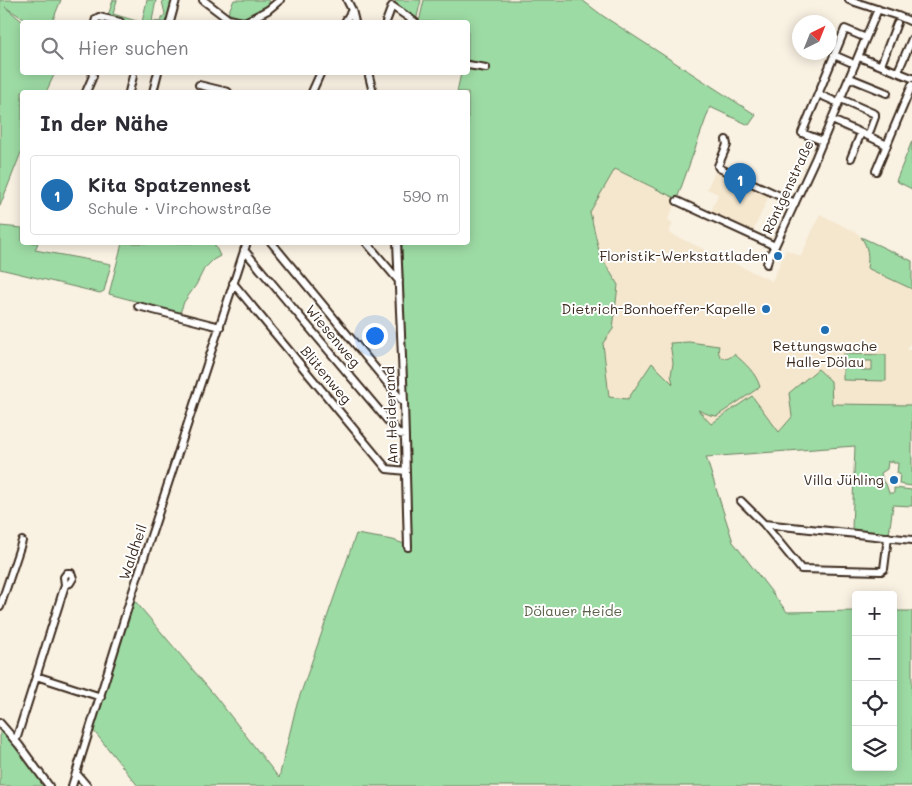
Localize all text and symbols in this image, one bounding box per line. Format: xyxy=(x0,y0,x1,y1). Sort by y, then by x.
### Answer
north arrow xyxy=(792,15,837,60)
search box xyxy=(20,20,470,75)
icon: search xyxy=(38,34,66,62)
text: Hier suchen xyxy=(78,35,189,60)
text: In der Nähe xyxy=(40,109,168,136)
street label: Röntgenstraße xyxy=(757,137,818,237)
pin: 1 xyxy=(724,163,756,204)
text: Kita Spatzennest xyxy=(88,172,251,197)
text: 1 xyxy=(53,185,61,206)
text: 590 m xyxy=(402,185,449,206)
text: Schule · Virchowstraße xyxy=(88,197,272,218)
place label: Floristik-Werkstattladen xyxy=(599,246,768,265)
marker: Floristik-Werkstattladen xyxy=(772,250,784,262)
place label: Dietrich-Bonhoeffer-Kapelle xyxy=(562,299,756,318)
street label: Wiesenweg xyxy=(302,300,365,371)
marker: Dietrich-Bonhoeffer-Kapelle xyxy=(760,303,772,315)
your location xyxy=(362,323,388,349)
marker: Rettungswache Halle-Dölau xyxy=(819,324,831,336)
place label: Rettungswache Halle-Dölau xyxy=(773,336,877,371)
street label: Blütenweg xyxy=(297,342,356,408)
street label: Am Heiderand xyxy=(379,366,402,464)
place label: Villa Jühling xyxy=(804,470,884,489)
marker: Villa Jühling xyxy=(888,474,900,486)
street label: Waldheil xyxy=(114,521,151,582)
map controls xyxy=(852,591,897,771)
button: + xyxy=(852,591,897,636)
park label: Dölauer Heide xyxy=(524,601,622,620)
button: − xyxy=(852,636,897,681)
button: locate xyxy=(852,681,897,726)
button: layers xyxy=(852,726,897,771)

